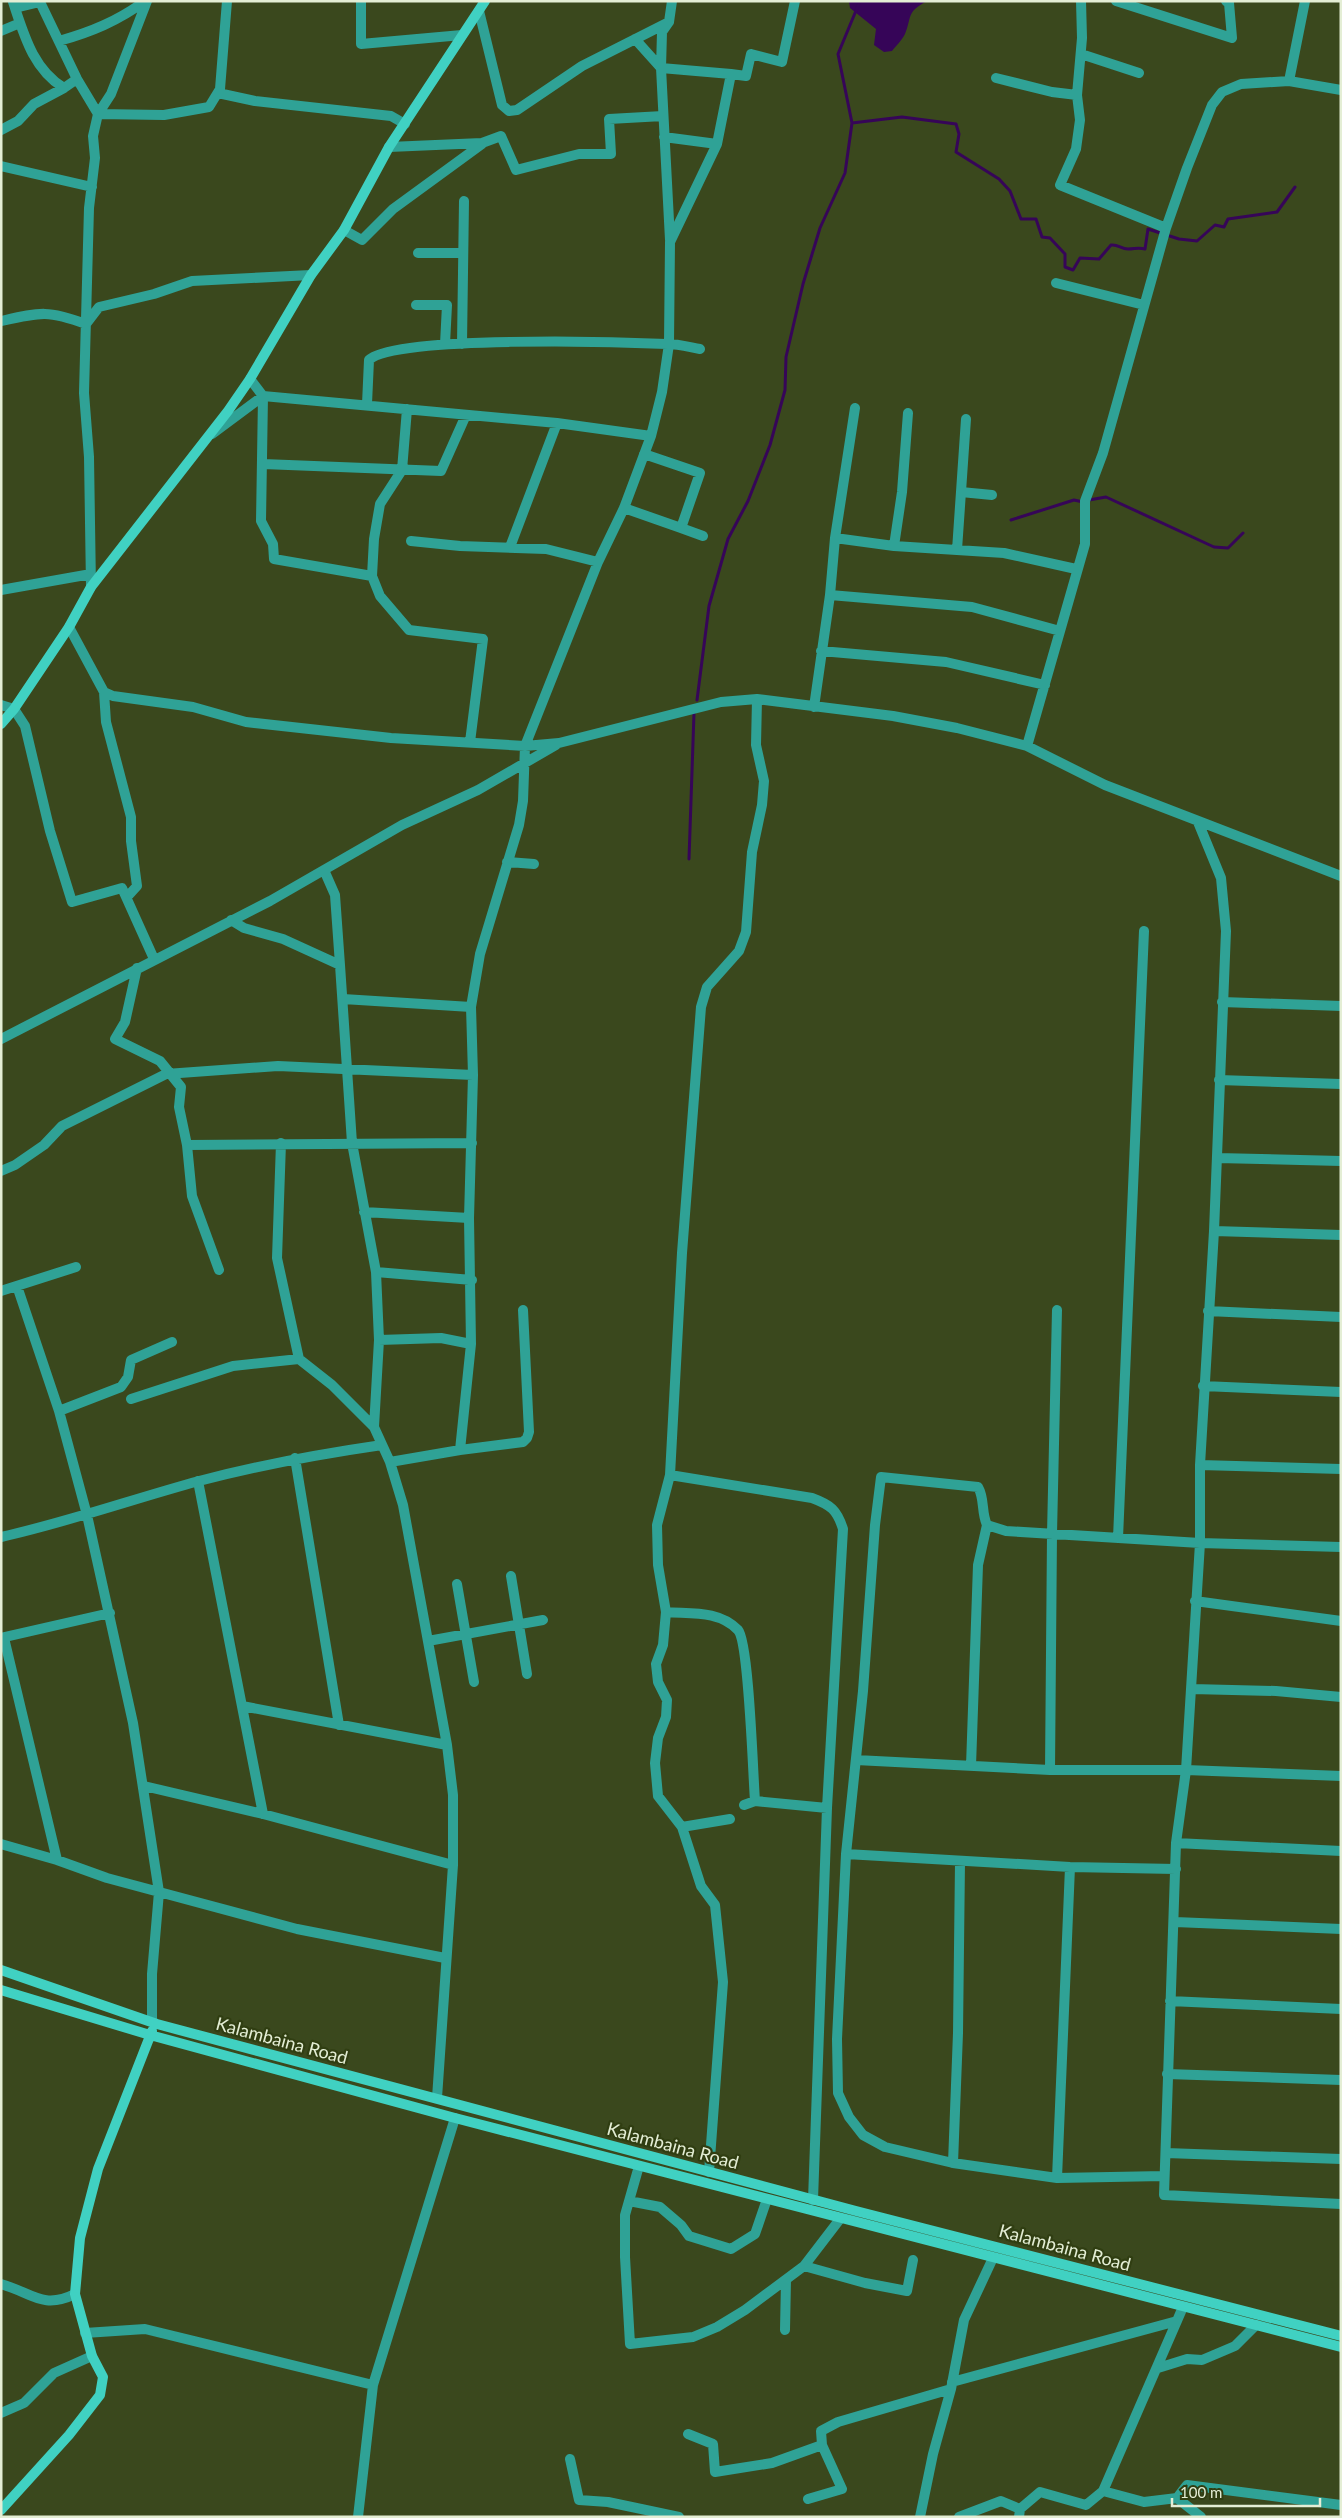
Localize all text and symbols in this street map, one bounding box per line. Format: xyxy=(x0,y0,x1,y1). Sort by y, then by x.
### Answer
street label: Kalambaina Road xyxy=(214,2012,350,2068)
street label: Kalambaina Road xyxy=(605,2117,741,2173)
street label: Kalambaina Road xyxy=(997,2219,1133,2275)
scale bar xyxy=(1172,2476,1320,2508)
text: 100 m xyxy=(1180,2483,1222,2501)

